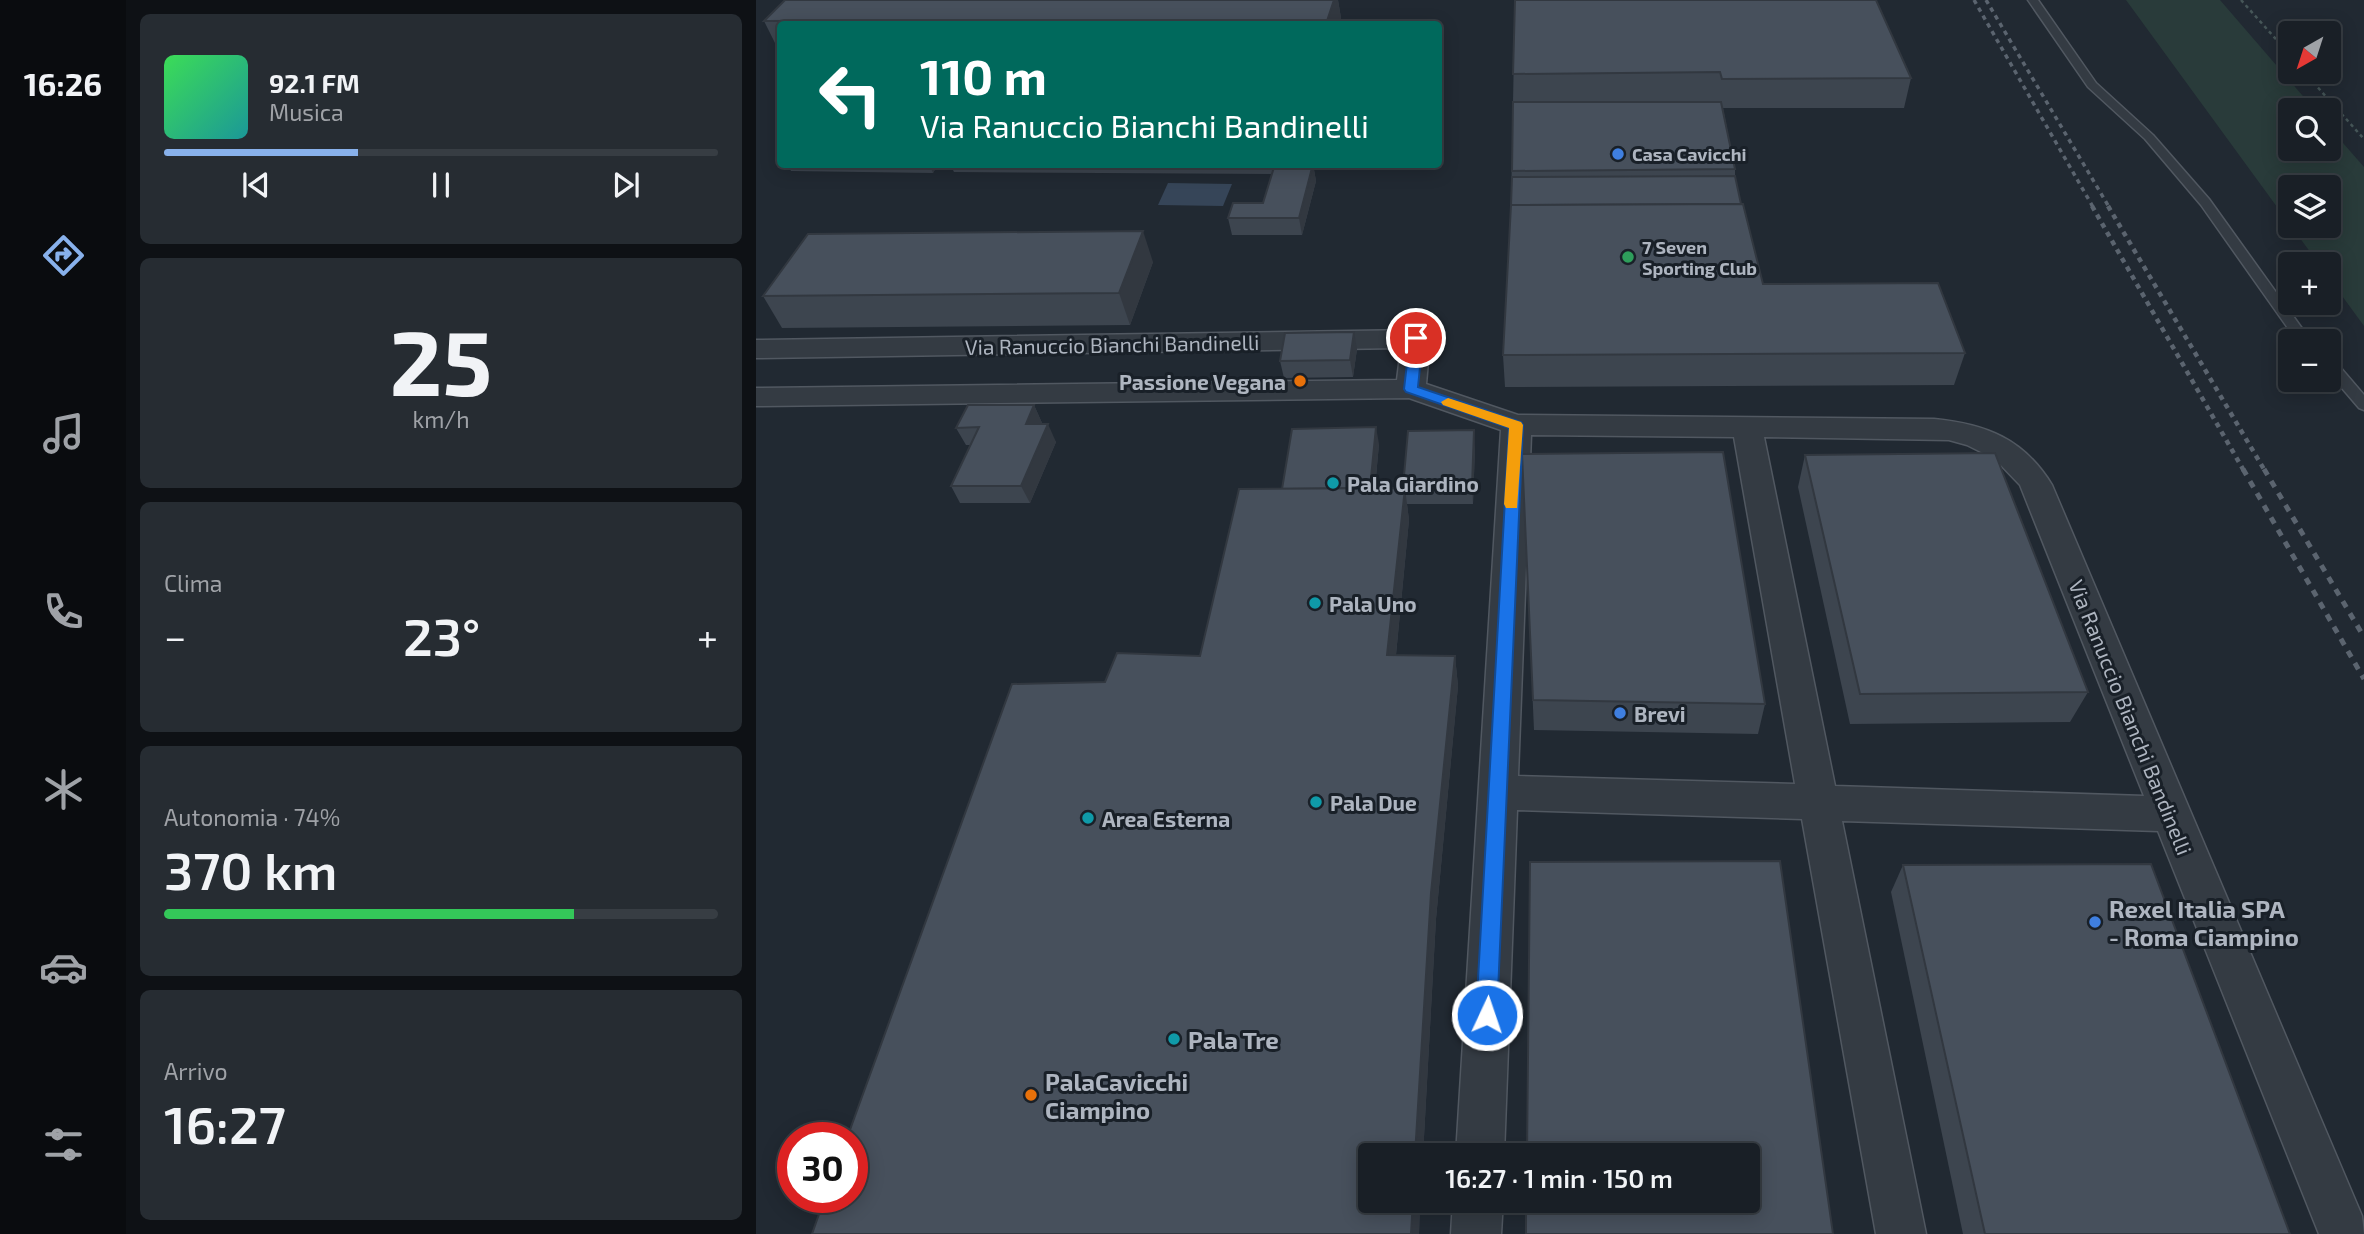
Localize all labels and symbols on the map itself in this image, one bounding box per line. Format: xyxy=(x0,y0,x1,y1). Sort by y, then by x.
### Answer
north arrow xyxy=(2278,21,2342,84)
place label: Casa Cavicchi xyxy=(1632,143,1746,165)
marker: Casa Cavicchi xyxy=(1610,146,1626,162)
place label: 7 Seven Sporting Club xyxy=(1642,236,1757,279)
marker: 7 Seven Sporting Club xyxy=(1620,249,1636,265)
pin xyxy=(1386,308,1446,368)
street label: Via Ranuccio Bianchi Bandinelli xyxy=(965,329,1259,359)
place label: Passione Vegana xyxy=(1119,369,1286,394)
marker: Passione Vegana xyxy=(1292,373,1308,389)
place label: Pala Giardino xyxy=(1347,471,1479,496)
marker: Pala Giardino xyxy=(1325,475,1341,491)
street label: Via Ranuccio Bianchi Bandinelli xyxy=(2064,576,2198,858)
place label: Pala Uno xyxy=(1329,591,1417,616)
marker: Pala Uno xyxy=(1307,595,1323,611)
place label: Brevi xyxy=(1634,701,1686,726)
marker: Brevi xyxy=(1612,705,1628,721)
place label: Pala Due xyxy=(1330,790,1417,815)
marker: Pala Due xyxy=(1308,794,1324,810)
place label: Area Esterna xyxy=(1102,806,1230,831)
marker: Area Esterna xyxy=(1080,810,1096,826)
place label: Rexel Italia SPA - Roma Ciampino xyxy=(2109,894,2299,951)
marker: Rexel Italia SPA - Roma Ciampino xyxy=(2087,914,2103,930)
position arrow xyxy=(1450,978,1524,1052)
place label: Pala Tre xyxy=(1188,1025,1279,1054)
marker: Pala Tre xyxy=(1166,1031,1182,1047)
place label: PalaCavicchi Ciampino xyxy=(1045,1067,1188,1124)
marker: PalaCavicchi Ciampino xyxy=(1023,1087,1039,1103)
speed limit sign: 30 xyxy=(777,1122,868,1213)

